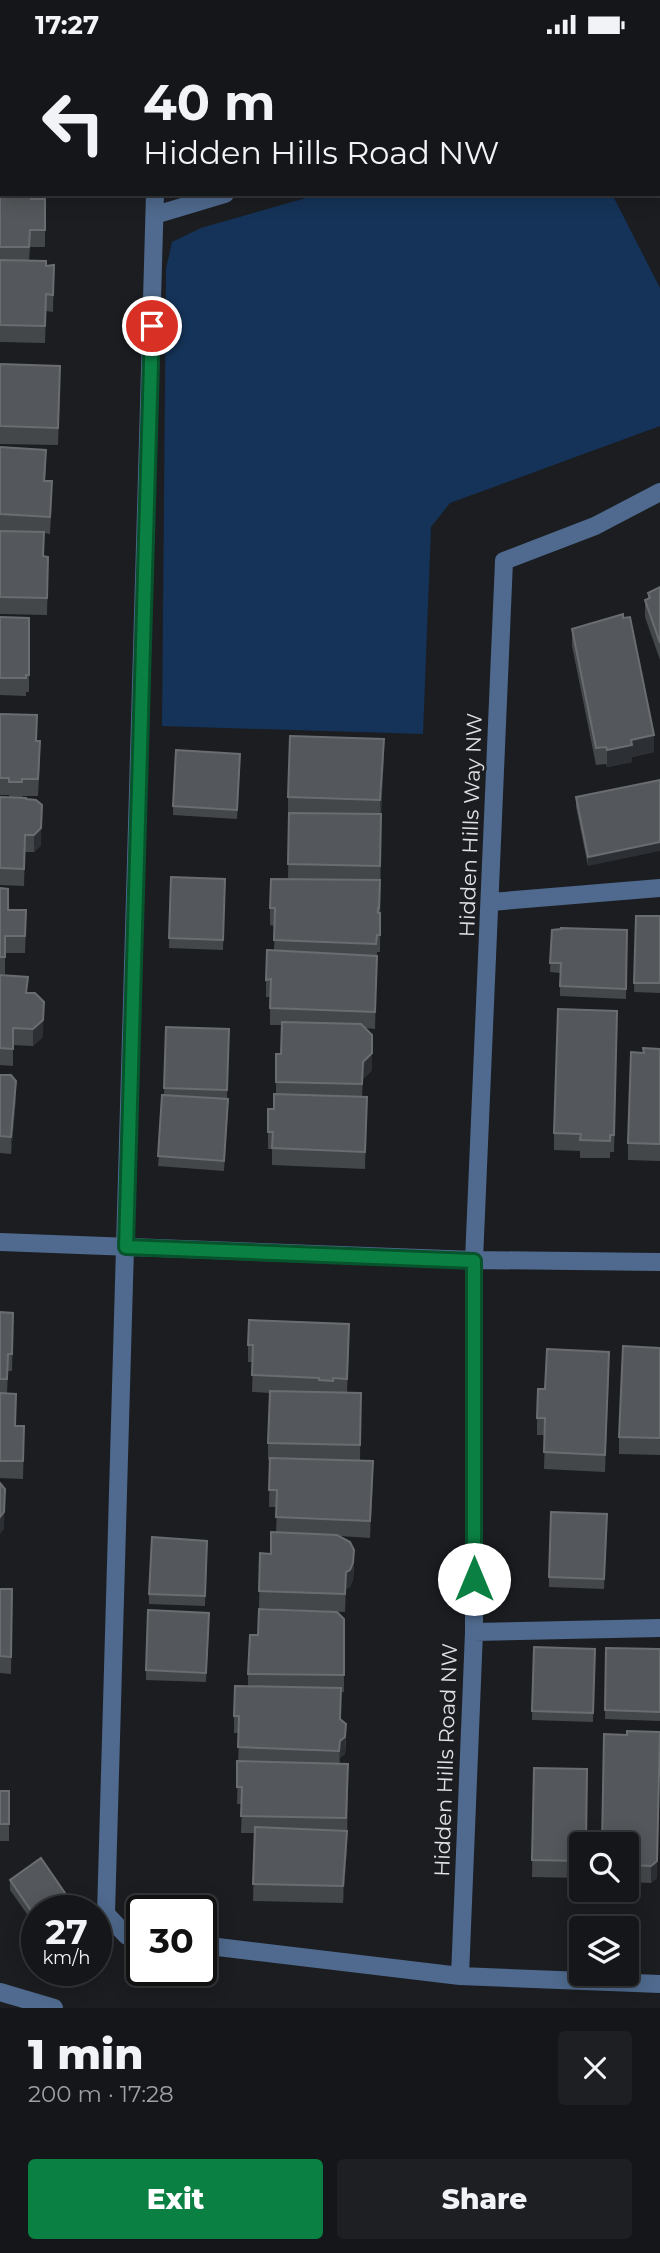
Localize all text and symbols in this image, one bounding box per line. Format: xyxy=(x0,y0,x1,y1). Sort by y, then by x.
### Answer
text: 17:27 xyxy=(35,9,99,41)
text: 40 m xyxy=(143,73,275,132)
icon: left xyxy=(28,77,119,168)
text: Hidden Hills Road NW xyxy=(143,133,499,172)
pin xyxy=(122,296,182,356)
icon: arrive xyxy=(133,307,171,345)
street label: Hidden Hills Way NW xyxy=(454,712,487,938)
position arrow xyxy=(437,1542,511,1616)
street label: Hidden Hills Road NW xyxy=(429,1643,462,1877)
map controls xyxy=(569,1832,639,1986)
button: search xyxy=(569,1832,639,1902)
speed limit sign: 30 xyxy=(126,1895,217,1986)
text: 27 xyxy=(45,1910,88,1953)
button: layers xyxy=(569,1916,639,1986)
text: km/h xyxy=(42,1947,91,1969)
text: 1 min xyxy=(28,2028,144,2080)
button: close xyxy=(558,2031,632,2105)
text: 200 m · 17:28 xyxy=(28,2080,174,2108)
button: Exit xyxy=(28,2159,323,2239)
button: Share xyxy=(337,2159,632,2239)

